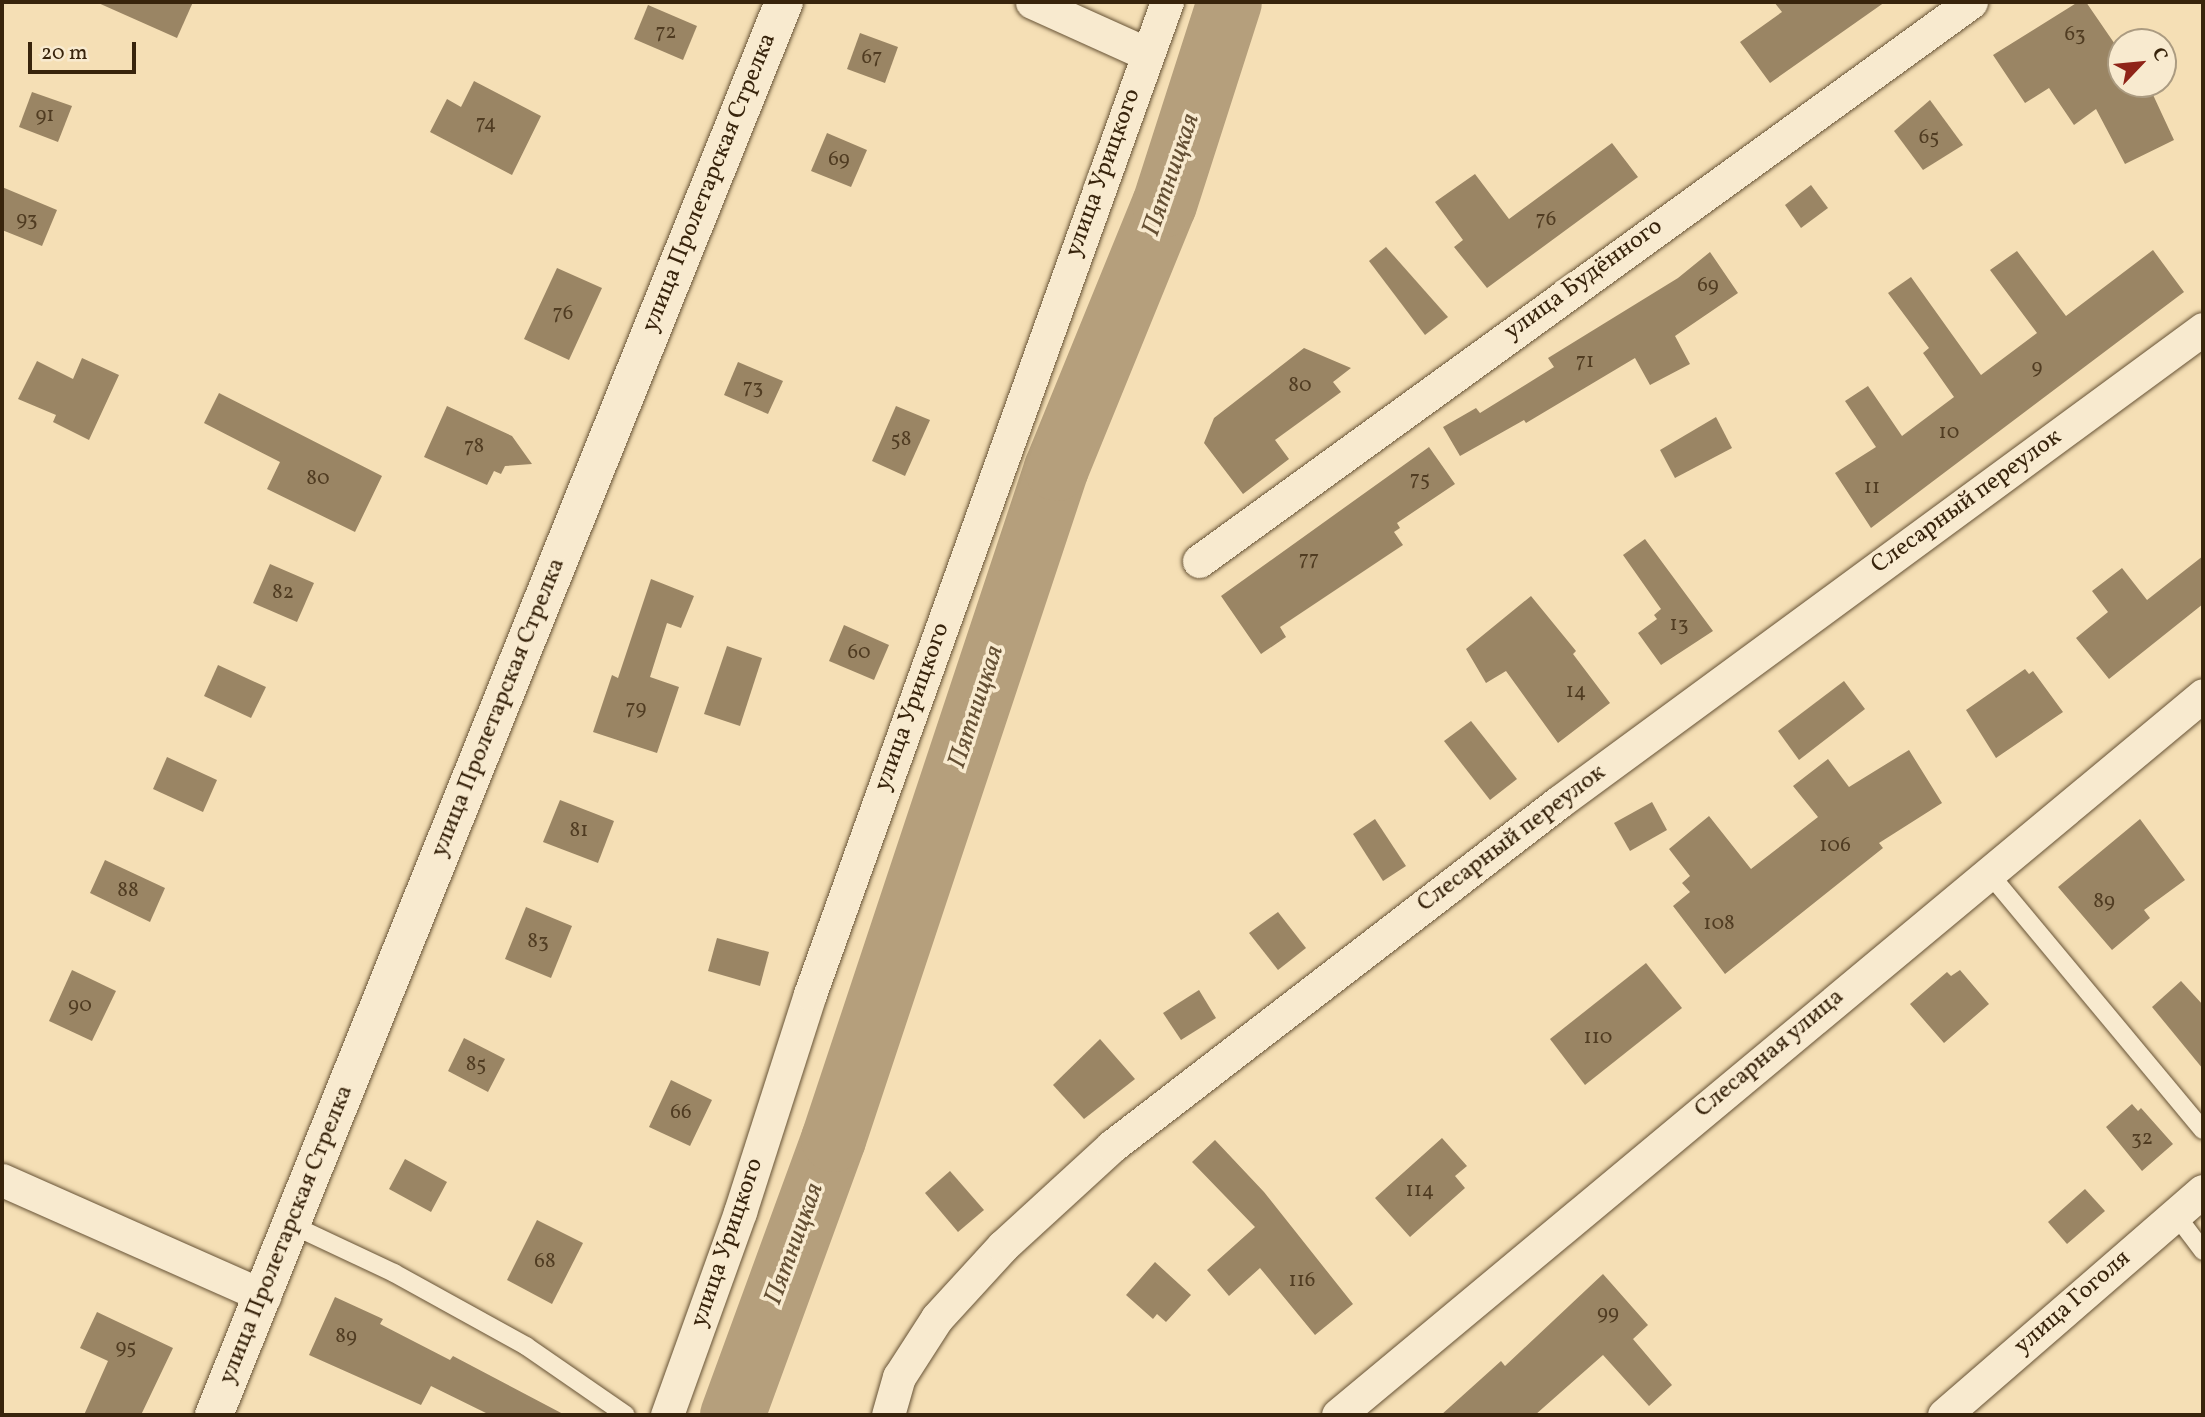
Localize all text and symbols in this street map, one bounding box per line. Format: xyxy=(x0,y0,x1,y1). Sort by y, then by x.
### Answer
house number: 72 xyxy=(655,20,677,46)
house number: 63 xyxy=(2064,22,2086,48)
scale bar xyxy=(32,28,140,72)
north arrow xyxy=(2107,28,2177,98)
street label: улица Пролетарская Стрелка xyxy=(637,29,783,337)
text: 20 m xyxy=(41,39,87,68)
text: С xyxy=(2145,43,2173,66)
house number: 67 xyxy=(862,45,882,71)
street label: улица Урицкого xyxy=(1060,85,1148,261)
house number: 91 xyxy=(35,103,55,129)
water label: Пятницкая xyxy=(1137,110,1207,240)
house number: 74 xyxy=(476,111,496,137)
house number: 65 xyxy=(1919,125,1939,151)
house number: 69 xyxy=(828,147,850,173)
house number: 93 xyxy=(16,207,38,233)
house number: 76 xyxy=(1536,207,1556,233)
street label: улица Будённого xyxy=(1499,213,1669,347)
house number: 69 xyxy=(1697,273,1719,299)
house number: 76 xyxy=(553,301,573,327)
house number: 71 xyxy=(1576,349,1594,375)
house number: 9 xyxy=(2032,355,2042,381)
house number: 80 xyxy=(1288,373,1312,399)
house number: 73 xyxy=(743,375,763,401)
house number: 10 xyxy=(1939,420,1959,446)
street label: Слесарный переулок xyxy=(1866,423,2068,581)
house number: 58 xyxy=(891,427,911,453)
house number: 78 xyxy=(464,434,484,460)
house number: 80 xyxy=(306,466,330,492)
house number: 75 xyxy=(1410,467,1430,493)
house number: 11 xyxy=(1864,475,1880,501)
house number: 77 xyxy=(1299,547,1319,573)
street label: улица Пролетарская Стрелка xyxy=(426,554,572,862)
house number: 82 xyxy=(272,580,294,606)
house number: 13 xyxy=(1670,612,1688,638)
street label: улица Урицкого xyxy=(869,619,957,795)
house number: 60 xyxy=(847,640,871,666)
water label: Пятницкая xyxy=(943,642,1011,772)
house number: 14 xyxy=(1566,679,1586,705)
house number: 79 xyxy=(626,696,646,722)
street label: Слесарный переулок xyxy=(1412,759,1612,919)
house number: 81 xyxy=(570,818,588,844)
house number: 106 xyxy=(1819,833,1851,859)
house number: 88 xyxy=(117,878,139,904)
house number: 89 xyxy=(2093,889,2115,915)
house number: 108 xyxy=(1703,911,1735,937)
house number: 83 xyxy=(527,929,549,955)
street label: Слесарная улица xyxy=(1689,983,1851,1125)
house number: 90 xyxy=(68,993,92,1019)
house number: 110 xyxy=(1584,1025,1612,1051)
house number: 85 xyxy=(466,1052,486,1078)
street label: улица Пролетарская Стрелка xyxy=(214,1081,360,1389)
house number: 66 xyxy=(670,1100,692,1126)
house number: 32 xyxy=(2131,1126,2153,1152)
street label: улица Урицкого xyxy=(686,1155,770,1331)
house number: 114 xyxy=(1406,1178,1434,1204)
water label: Пятницкая xyxy=(759,1179,831,1309)
street label: улица Гоголя xyxy=(2009,1245,2137,1361)
house number: 68 xyxy=(534,1249,556,1275)
house number: 116 xyxy=(1289,1268,1315,1294)
house number: 99 xyxy=(1597,1301,1619,1327)
house number: 89 xyxy=(335,1324,357,1350)
house number: 95 xyxy=(116,1335,136,1361)

